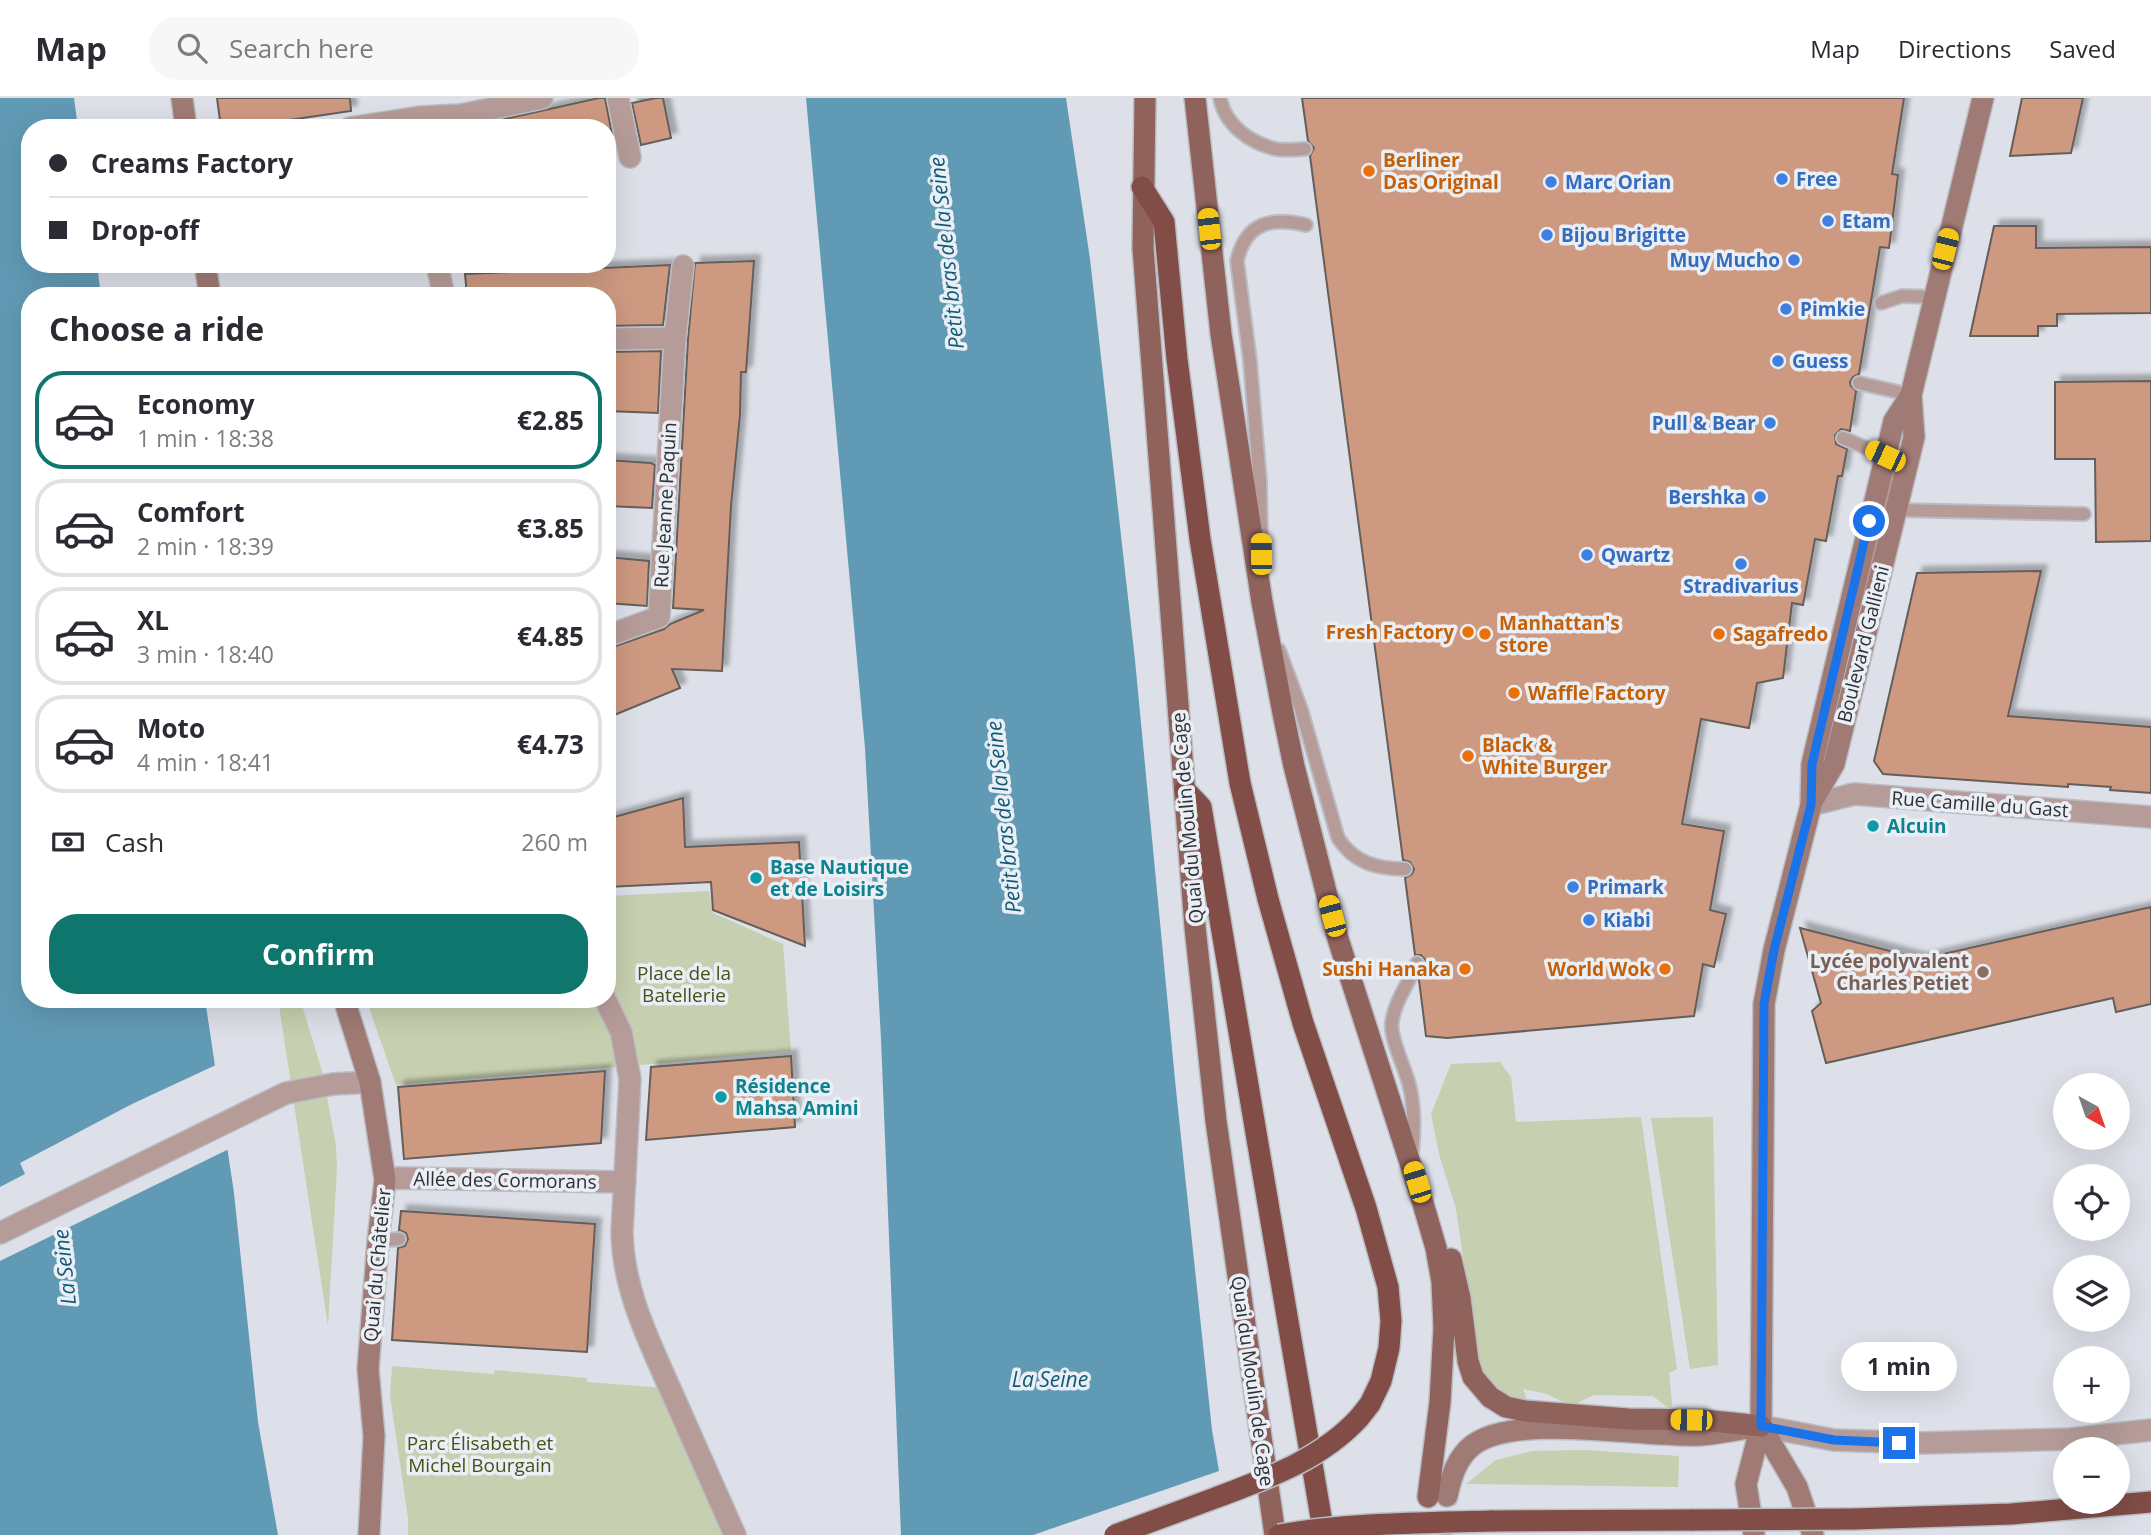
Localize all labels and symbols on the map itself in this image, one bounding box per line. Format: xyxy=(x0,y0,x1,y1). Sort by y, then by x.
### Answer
place label: Berliner Das Original xyxy=(1383,147,1499,195)
water label: Petit bras de la Seine xyxy=(922,155,970,351)
marker: Berliner Das Original xyxy=(1361,163,1377,179)
place label: Free xyxy=(1796,166,1838,192)
place label: Marc Orian xyxy=(1565,169,1671,195)
marker: Free xyxy=(1774,171,1790,187)
marker: Marc Orian xyxy=(1543,174,1559,190)
car xyxy=(1197,207,1222,251)
place label: Etam xyxy=(1842,208,1891,234)
marker: Etam xyxy=(1820,213,1836,229)
place label: Bijou Brigitte xyxy=(1561,222,1686,248)
car xyxy=(1930,226,1961,272)
marker: Bijou Brigitte xyxy=(1539,227,1555,243)
place label: Muy Mucho xyxy=(1669,247,1780,273)
marker: Muy Mucho xyxy=(1786,252,1802,268)
place label: Pimkie xyxy=(1800,296,1865,322)
marker: Pimkie xyxy=(1778,301,1794,317)
place label: Guess xyxy=(1792,348,1848,374)
marker: Guess xyxy=(1770,353,1786,369)
place label: Pull & Bear xyxy=(1652,410,1756,436)
marker: Pull & Bear xyxy=(1762,415,1778,431)
street label: Rue Jeanne Paquin xyxy=(648,421,682,589)
car xyxy=(1862,438,1909,474)
place label: Bershka xyxy=(1668,484,1746,510)
marker: Bershka xyxy=(1752,489,1768,505)
route start xyxy=(1853,505,1885,537)
car xyxy=(1251,533,1272,575)
place label: Qwartz xyxy=(1601,542,1670,568)
marker: Qwartz xyxy=(1579,547,1595,563)
marker: Stradivarius xyxy=(1733,556,1749,572)
street label: Boulevard Gallieni xyxy=(1831,563,1895,725)
place label: Stradivarius xyxy=(1683,573,1799,599)
place label: Manhattan's store xyxy=(1499,610,1620,658)
place label: Fresh Factory xyxy=(1326,619,1454,645)
place label: Sagafredo xyxy=(1733,621,1828,647)
marker: Fresh Factory xyxy=(1460,624,1476,640)
marker: Manhattan's store xyxy=(1477,626,1493,642)
marker: Sagafredo xyxy=(1711,626,1727,642)
place label: Waffle Factory xyxy=(1528,680,1666,706)
marker: Waffle Factory xyxy=(1506,685,1522,701)
street label: Quai du Moulin de Cage xyxy=(1165,711,1209,925)
water label: Petit bras de la Seine xyxy=(979,719,1027,915)
place label: Black & White Burger xyxy=(1482,732,1608,780)
marker: Black & White Burger xyxy=(1460,748,1476,764)
street label: Rue Camille du Gast xyxy=(1891,785,2070,823)
place label: Alcuin xyxy=(1887,813,1946,839)
marker: Alcuin xyxy=(1865,818,1881,834)
place label: Base Nautique et de Loisirs xyxy=(770,854,909,902)
marker: Base Nautique et de Loisirs xyxy=(748,870,764,886)
place label: Primark xyxy=(1587,874,1664,900)
marker: Primark xyxy=(1565,879,1581,895)
car xyxy=(1317,893,1348,939)
place label: Kiabi xyxy=(1603,907,1651,933)
marker: Kiabi xyxy=(1581,912,1597,928)
place label: Lycée polyvalent Charles Petiet xyxy=(1810,948,1969,996)
place label: Sushi Hanaka xyxy=(1322,956,1451,982)
place label: World Wok xyxy=(1548,956,1651,982)
park label: Place de la Batellerie xyxy=(637,960,731,1008)
marker: Sushi Hanaka xyxy=(1457,961,1473,977)
marker: World Wok xyxy=(1657,961,1673,977)
marker: Lycée polyvalent Charles Petiet xyxy=(1975,964,1991,980)
place label: Résidence Mahsa Amini xyxy=(735,1073,859,1121)
north arrow xyxy=(2053,1073,2130,1150)
marker: Résidence Mahsa Amini xyxy=(713,1089,729,1105)
car xyxy=(1401,1159,1434,1205)
street label: Allée des Cormorans xyxy=(413,1165,597,1195)
street label: Quai du Châtelier xyxy=(357,1187,397,1343)
water label: La Seine xyxy=(46,1228,82,1306)
street label: Quai du Moulin de Cage xyxy=(1225,1274,1281,1488)
callout: 1 min xyxy=(1841,1342,1957,1390)
water label: La Seine xyxy=(1012,1365,1088,1393)
car xyxy=(1670,1409,1713,1431)
route end xyxy=(1883,1427,1915,1459)
park label: Parc Élisabeth et Michel Bourgain xyxy=(407,1430,554,1478)

